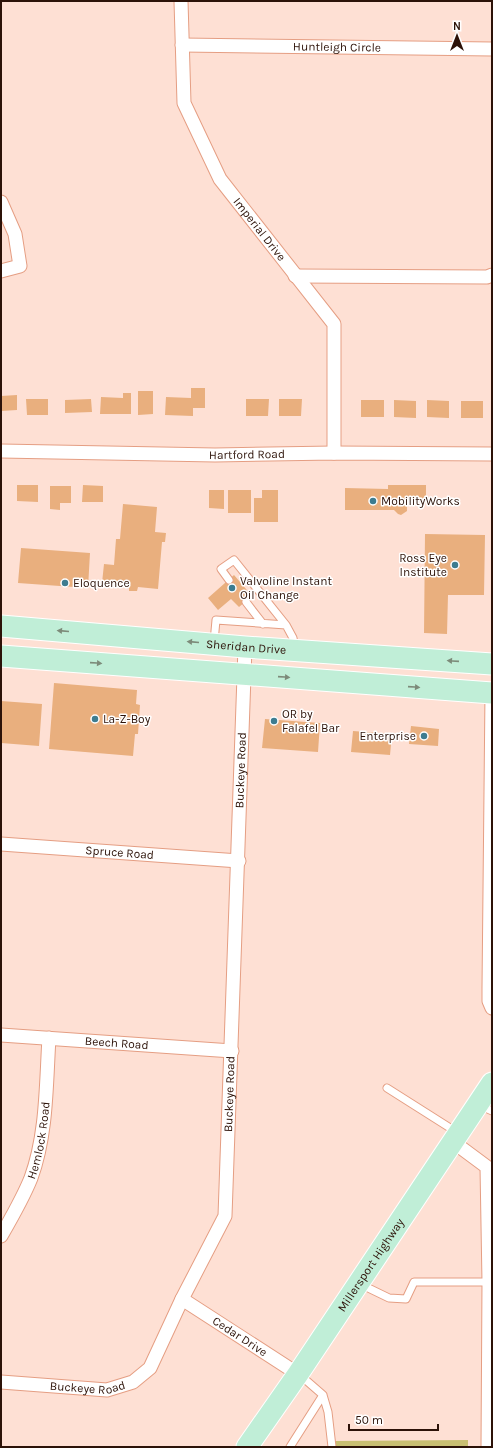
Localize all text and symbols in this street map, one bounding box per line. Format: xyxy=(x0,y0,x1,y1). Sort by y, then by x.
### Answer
north arrow xyxy=(437,16,477,56)
text: N xyxy=(453,20,461,33)
street label: Huntleigh Circle xyxy=(293,39,381,55)
street label: Imperial Drive xyxy=(230,195,289,264)
street label: Hartford Road xyxy=(209,447,285,462)
place label: MobilityWorks xyxy=(381,494,460,508)
marker: MobilityWorks xyxy=(368,496,378,506)
place label: Ross Eye Institute xyxy=(399,551,447,579)
marker: Ross Eye Institute xyxy=(450,560,460,570)
place label: Valvoline Instant Oil Change xyxy=(240,574,332,602)
place label: Eloquence xyxy=(73,576,130,590)
marker: Eloquence xyxy=(60,578,70,588)
marker: Valvoline Instant Oil Change xyxy=(227,583,237,593)
one-way arrow xyxy=(57,628,69,635)
street label: Sheridan Drive xyxy=(205,637,287,657)
one-way arrow xyxy=(187,639,199,646)
one-way arrow xyxy=(447,658,459,665)
one-way arrow xyxy=(90,659,102,666)
one-way arrow xyxy=(278,674,290,681)
one-way arrow xyxy=(408,684,420,691)
place label: OR by Falafel Bar xyxy=(282,707,340,735)
place label: La-Z-Boy xyxy=(103,712,151,726)
marker: La-Z-Boy xyxy=(90,714,100,724)
marker: OR by Falafel Bar xyxy=(269,716,279,726)
place label: Enterprise xyxy=(360,729,416,743)
marker: Enterprise xyxy=(419,731,429,741)
street label: Buckeye Road xyxy=(232,732,249,809)
street label: Spruce Road xyxy=(85,843,155,862)
street label: Beech Road xyxy=(84,1034,149,1052)
street label: Buckeye Road xyxy=(221,1056,238,1132)
street label: Hemlock Road xyxy=(24,1101,52,1181)
street label: Millersport Highway xyxy=(335,1215,407,1314)
street label: Cedar Drive xyxy=(210,1314,270,1359)
street label: Buckeye Road xyxy=(49,1378,127,1397)
scale bar xyxy=(349,1406,438,1432)
text: 50 m xyxy=(355,1413,383,1427)

